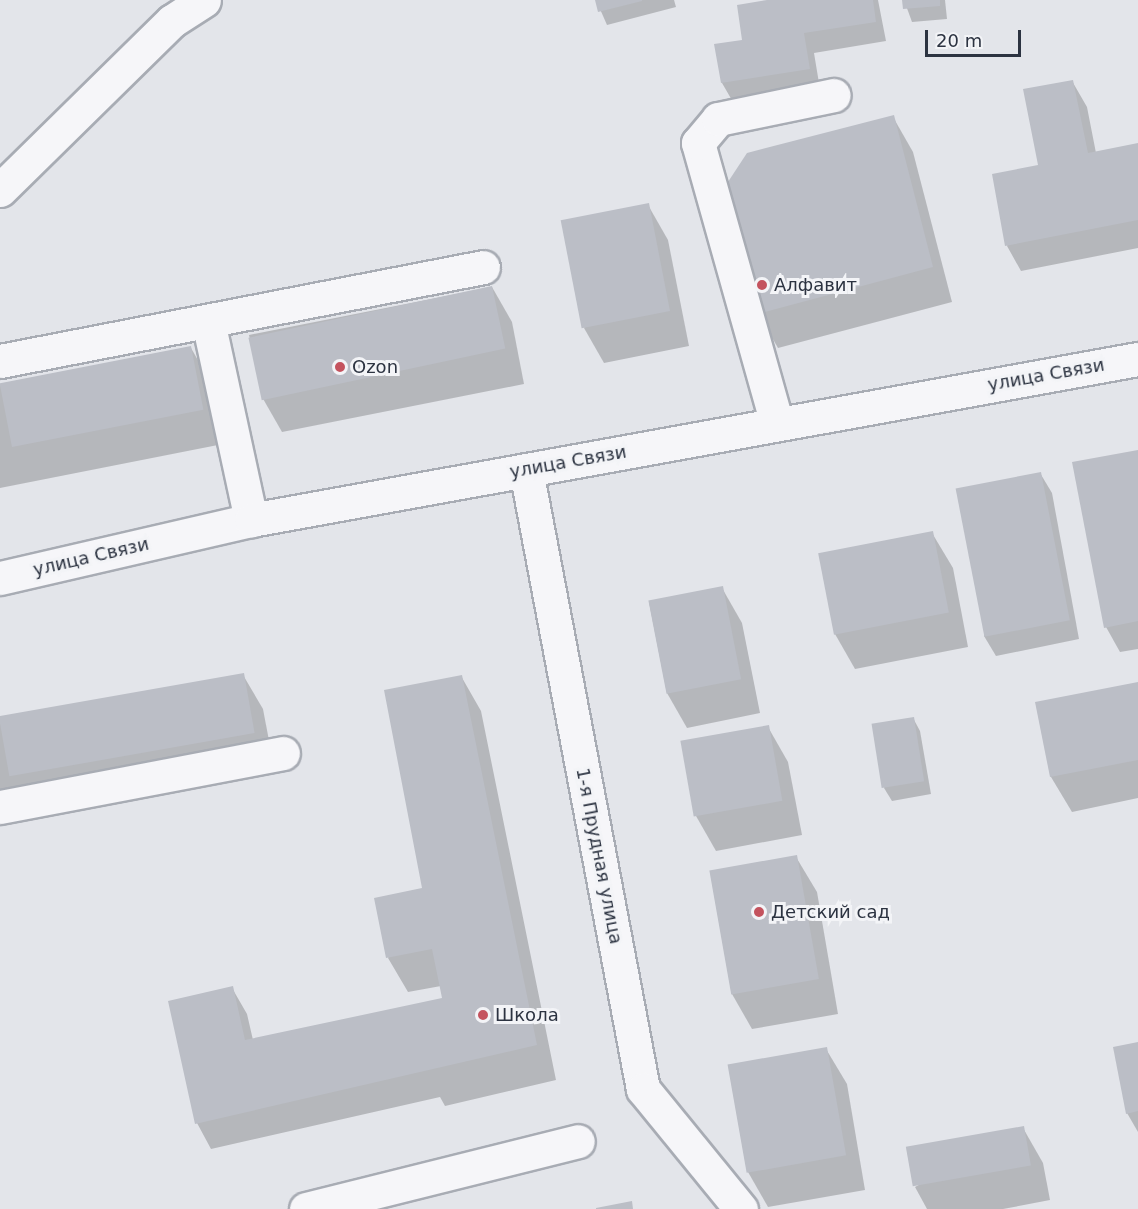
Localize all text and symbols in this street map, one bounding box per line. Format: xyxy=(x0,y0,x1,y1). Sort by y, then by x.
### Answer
scale bar xyxy=(928,18,1024,56)
text: 20 m xyxy=(936,30,982,51)
place label: Алфавит xyxy=(774,274,857,296)
marker: Алфавит xyxy=(755,278,769,292)
street label: улица Связи xyxy=(986,354,1106,396)
place label: Ozon xyxy=(352,356,398,378)
marker: Ozon xyxy=(333,360,347,374)
street label: улица Связи xyxy=(508,441,628,483)
street label: улица Связи xyxy=(31,533,151,581)
street label: 1-я Прудная улица xyxy=(571,766,627,946)
place label: Детский сад xyxy=(771,901,890,923)
marker: Детский сад xyxy=(752,905,766,919)
place label: Школа xyxy=(495,1004,559,1026)
marker: Школа xyxy=(476,1008,490,1022)

